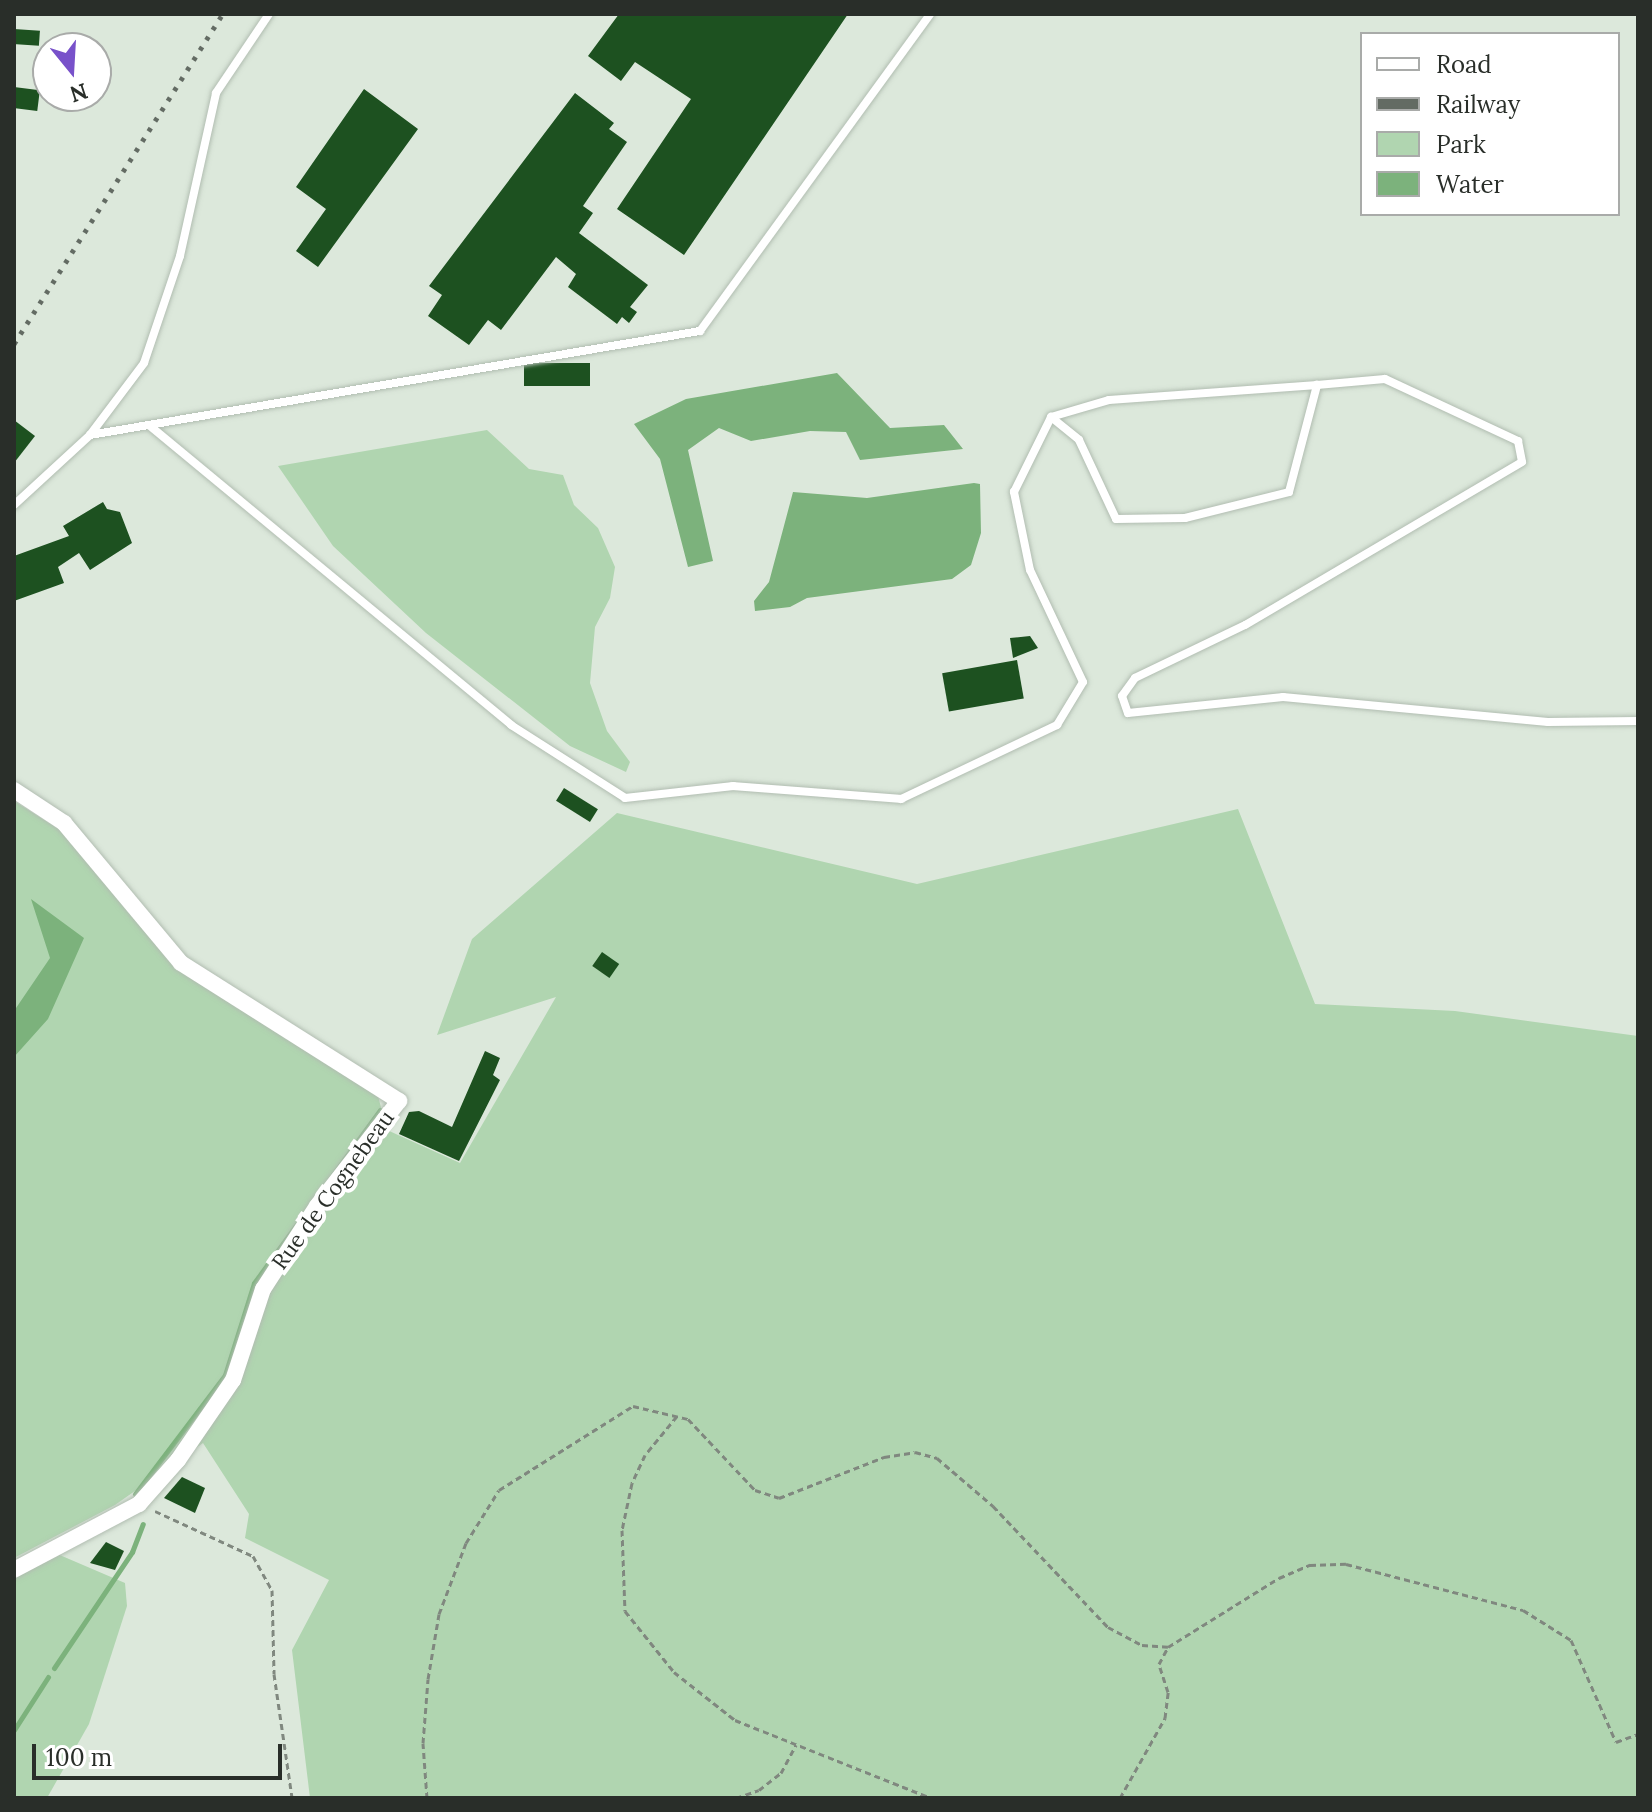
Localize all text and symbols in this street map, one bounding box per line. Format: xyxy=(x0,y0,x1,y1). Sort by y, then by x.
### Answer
north arrow xyxy=(32,32,112,112)
legend xyxy=(1360,32,1620,216)
text: Road xyxy=(1436,49,1492,80)
text: N xyxy=(66,77,91,109)
text: Railway xyxy=(1436,89,1520,120)
text: Park xyxy=(1436,129,1486,160)
text: Water xyxy=(1436,169,1504,200)
street label: Rue de Cognebeau xyxy=(266,1105,400,1275)
scale bar xyxy=(36,1728,286,1778)
text: 100 m xyxy=(46,1742,112,1773)

